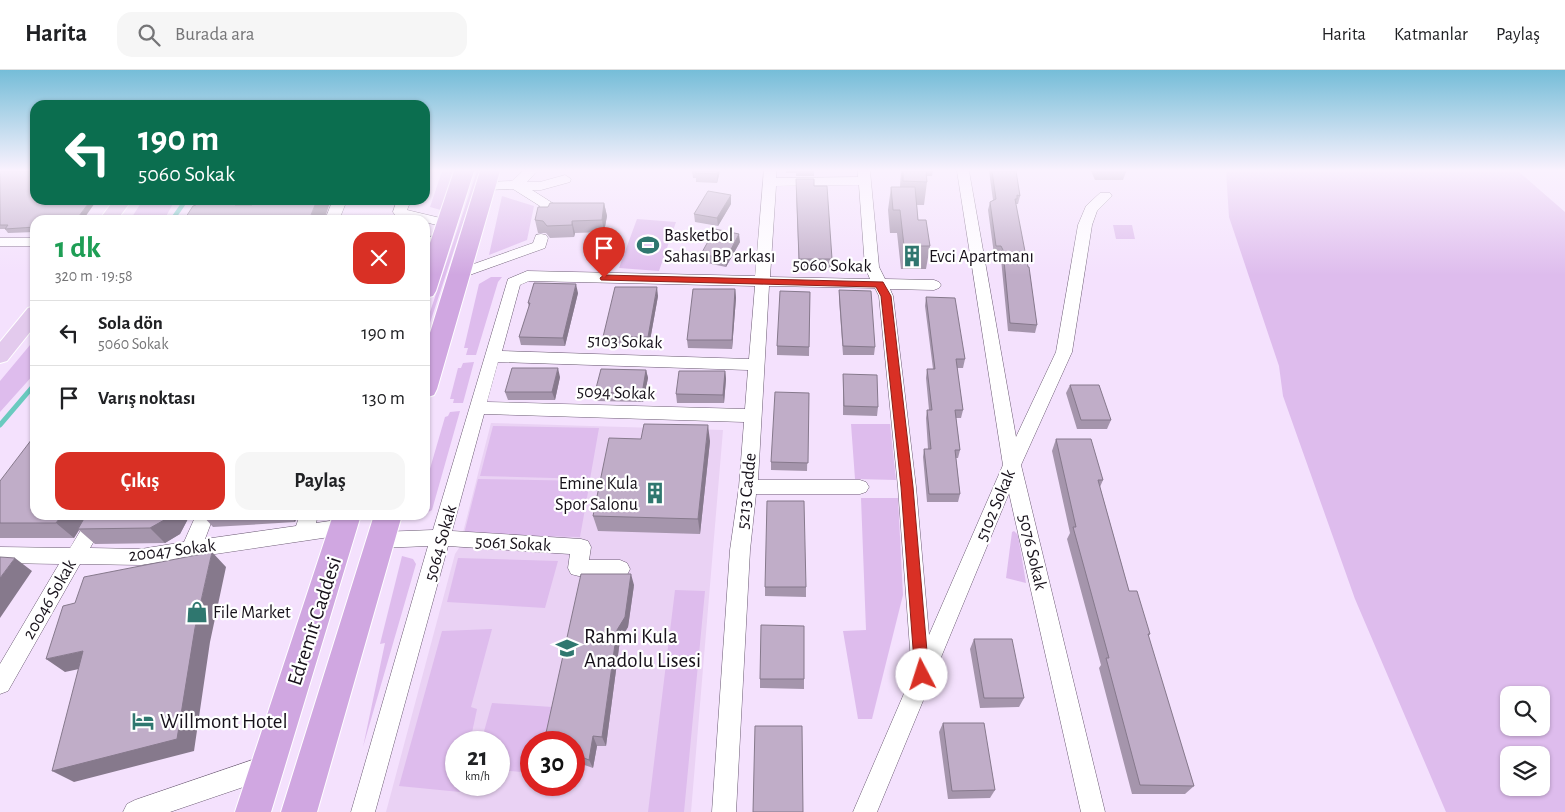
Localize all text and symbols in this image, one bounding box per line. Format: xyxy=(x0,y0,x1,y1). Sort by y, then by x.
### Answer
search box xyxy=(117,12,467,57)
icon: search xyxy=(135,21,163,49)
text: Harita xyxy=(25,22,87,46)
text: Burada ara xyxy=(175,25,254,44)
text: Harita xyxy=(1322,26,1366,44)
text: Katmanlar xyxy=(1394,26,1468,44)
text: Paylaş xyxy=(1496,26,1540,44)
icon: left xyxy=(55,120,120,185)
text: 190 m xyxy=(138,122,219,157)
text: 5060 Sokak xyxy=(138,163,235,185)
pin xyxy=(583,227,625,278)
place label: Basketbol Sahası BP arkası xyxy=(664,227,775,266)
button: close xyxy=(353,232,405,284)
sports icon: Basketbol Sahası BP arkası xyxy=(635,232,661,258)
text: 1 dk xyxy=(55,233,101,263)
icon: arrive xyxy=(590,234,618,262)
building icon: Evci Apartmanı xyxy=(899,243,925,269)
place label: Evci Apartmanı xyxy=(929,248,1034,266)
street label: 5060 Sokak xyxy=(792,256,873,276)
text: 320 m · 19:58 xyxy=(55,268,133,284)
text: Sola dön xyxy=(98,314,163,333)
icon: left xyxy=(55,319,83,347)
text: 190 m xyxy=(361,324,405,343)
street label: 5103 Sokak xyxy=(587,332,664,352)
text: 5060 Sokak xyxy=(98,336,169,352)
street label: 5094 Sokak xyxy=(576,383,656,403)
icon: arrive xyxy=(55,384,83,412)
text: Varış noktası xyxy=(98,389,196,408)
text: 130 m xyxy=(362,389,405,408)
button: Çıkış xyxy=(55,452,225,510)
button: Paylaş xyxy=(235,452,405,510)
street label: 5213 Cadde xyxy=(734,452,760,530)
street label: 5102 Sokak xyxy=(973,466,1019,544)
place label: Emine Kula Spor Salonu xyxy=(555,475,638,514)
building icon: Emine Kula Spor Salonu xyxy=(642,480,668,506)
street label: 5064 Sokak xyxy=(421,502,461,583)
street label: 5076 Sokak xyxy=(1015,513,1050,593)
street label: 5061 Sokak xyxy=(475,533,552,555)
street label: 20047 Sokak xyxy=(128,537,218,565)
street label: Edremit Caddesi xyxy=(284,554,345,688)
street label: 20046 Sokak xyxy=(20,556,80,642)
shop icon: File Market xyxy=(184,599,210,625)
place label: File Market xyxy=(213,604,291,622)
place label: Rahmi Kula Anadolu Lisesi xyxy=(584,626,701,671)
school or university icon: Rahmi Kula Anadolu Lisesi xyxy=(554,635,580,661)
position arrow xyxy=(895,648,947,700)
map controls xyxy=(1500,686,1550,796)
button: search xyxy=(1500,686,1550,736)
hotel icon: Willmont Hotel xyxy=(130,708,156,734)
place label: Willmont Hotel xyxy=(160,711,288,732)
speed limit sign: 30 xyxy=(520,731,585,796)
text: 21 xyxy=(467,745,488,770)
button: layers xyxy=(1500,746,1550,796)
text: km/h xyxy=(465,770,490,782)

